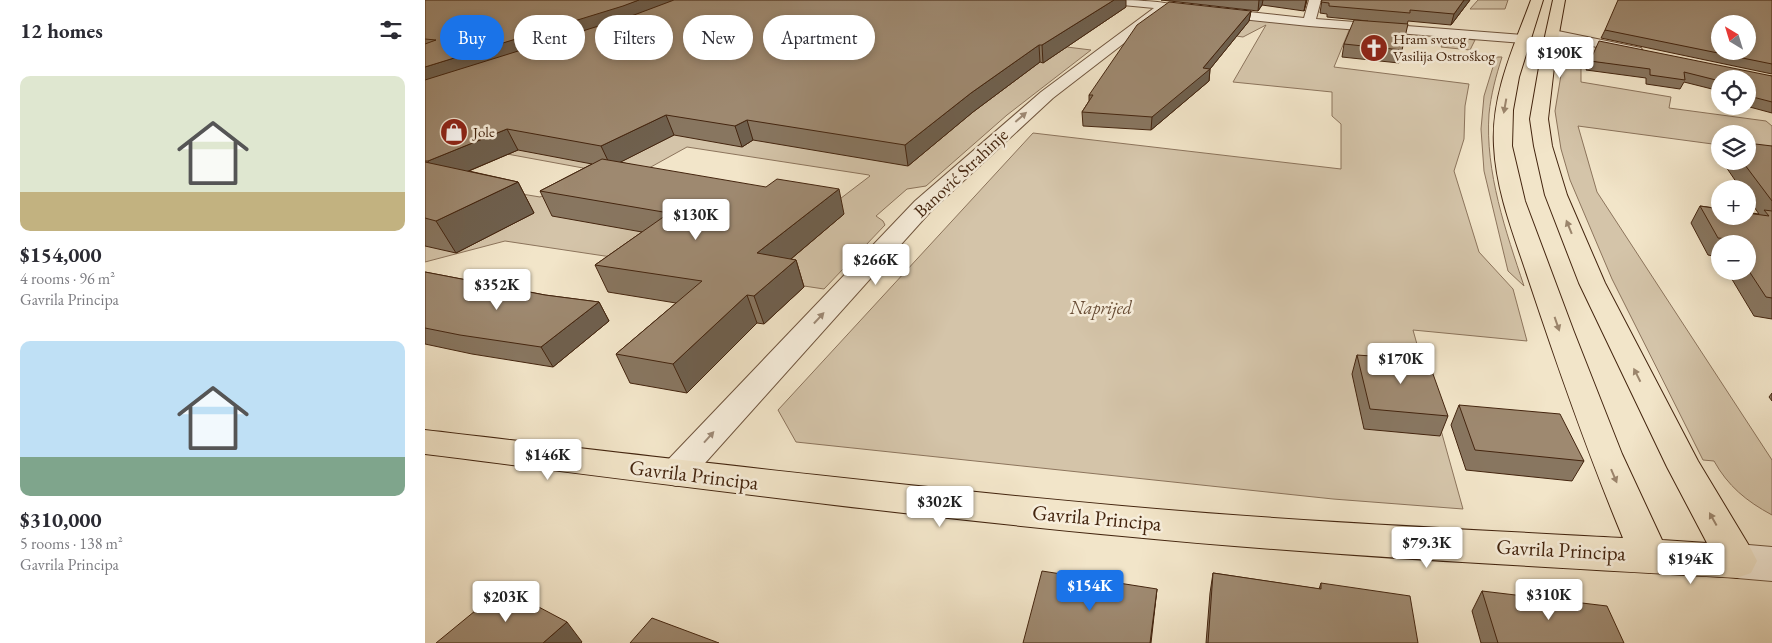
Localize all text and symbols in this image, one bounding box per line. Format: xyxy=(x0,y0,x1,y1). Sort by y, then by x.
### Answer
chip: Buy xyxy=(440,15,504,60)
chip: Rent xyxy=(514,15,585,60)
chip: Filters xyxy=(595,15,673,60)
chip: New xyxy=(683,15,753,60)
chip: Apartment xyxy=(763,15,875,60)
north arrow xyxy=(1711,15,1756,60)
map controls xyxy=(1711,15,1756,280)
icon: filters xyxy=(377,16,405,44)
text: 12 homes xyxy=(20,17,103,44)
place label: Hram svetog Vasilija Ostroškog xyxy=(1393,29,1495,65)
church icon: Hram svetog Vasilija Ostroškog xyxy=(1359,33,1389,63)
pin: $190K xyxy=(1525,36,1595,79)
text: $190K xyxy=(1538,42,1582,63)
button: locate xyxy=(1711,70,1756,115)
one-way arrow xyxy=(1501,98,1509,114)
icon: home xyxy=(168,108,258,198)
one-way arrow xyxy=(1015,111,1027,123)
shop icon: Jole xyxy=(439,117,469,147)
place label: Jole xyxy=(471,122,495,141)
street label: Banović Strahinje xyxy=(909,123,1013,222)
button: layers xyxy=(1711,125,1756,170)
button: + xyxy=(1711,180,1756,225)
pin: $130K xyxy=(661,198,731,241)
text: $130K xyxy=(674,204,718,225)
one-way arrow xyxy=(1565,220,1572,235)
button: − xyxy=(1711,235,1756,280)
text: $154,000 xyxy=(20,241,102,268)
pin: $266K xyxy=(841,244,911,286)
text: $266K xyxy=(854,249,898,270)
text: 4 rooms · 96 m² xyxy=(20,268,115,289)
pin: $352K xyxy=(462,268,532,311)
text: $352K xyxy=(475,274,519,295)
text: Gavrila Principa xyxy=(20,289,119,310)
park label: Naprijed xyxy=(1069,296,1133,320)
one-way arrow xyxy=(813,312,825,324)
one-way arrow xyxy=(1553,317,1561,332)
pin: $170K xyxy=(1366,342,1436,385)
text: $170K xyxy=(1379,348,1423,369)
one-way arrow xyxy=(1633,368,1641,382)
icon: home xyxy=(168,373,258,463)
one-way arrow xyxy=(703,431,715,443)
pin: $146K xyxy=(513,438,583,481)
text: $146K xyxy=(526,444,570,465)
street label: Gavrila Principa xyxy=(628,453,761,496)
one-way arrow xyxy=(1611,469,1619,483)
pin: $302K xyxy=(905,486,975,528)
text: $302K xyxy=(918,491,962,512)
street label: Gavrila Principa xyxy=(1031,498,1163,537)
text: $310,000 xyxy=(20,506,102,533)
one-way arrow xyxy=(1708,512,1717,525)
pin: $79.3K xyxy=(1386,526,1468,569)
text: $79.3K xyxy=(1403,532,1451,553)
text: 5 rooms · 138 m² xyxy=(20,533,123,554)
street label: Gavrila Principa xyxy=(1496,533,1627,566)
pin: $194K xyxy=(1656,542,1726,585)
text: $194K xyxy=(1669,548,1713,569)
text: Gavrila Principa xyxy=(20,554,119,575)
pin: $154K xyxy=(1055,570,1125,612)
text: $154K xyxy=(1068,575,1112,596)
pin: $310K xyxy=(1514,578,1584,621)
pin: $203K xyxy=(471,580,541,623)
text: $310K xyxy=(1527,584,1571,605)
text: $203K xyxy=(484,586,528,607)

